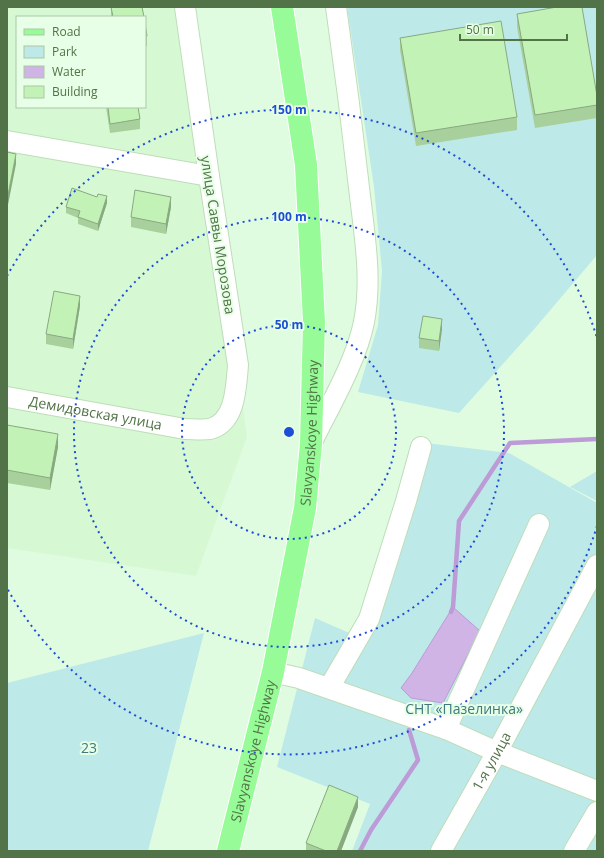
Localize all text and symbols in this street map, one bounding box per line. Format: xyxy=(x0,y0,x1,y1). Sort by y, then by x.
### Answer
legend xyxy=(16,16,146,108)
scale bar xyxy=(460,16,567,42)
text: 50 m xyxy=(466,21,494,38)
text: Road xyxy=(52,23,81,40)
text: Park xyxy=(52,43,78,60)
text: Water xyxy=(52,63,86,80)
text: Building xyxy=(52,83,98,100)
text: 150 m xyxy=(271,101,307,118)
street label: улица Саввы Морозова xyxy=(197,154,240,316)
text: 100 m xyxy=(271,208,307,225)
text: 50 m xyxy=(275,316,303,333)
street label: Slavyanskoye Highway xyxy=(295,359,322,507)
street label: Демидовская улица xyxy=(28,391,164,434)
centre of rings xyxy=(282,425,296,439)
street label: Slavyanskoye Highway xyxy=(226,677,280,824)
park label: СНТ «Пазелинка» xyxy=(405,699,523,718)
street label: 1-я улица xyxy=(467,728,515,794)
park label: 23 xyxy=(81,738,97,757)

